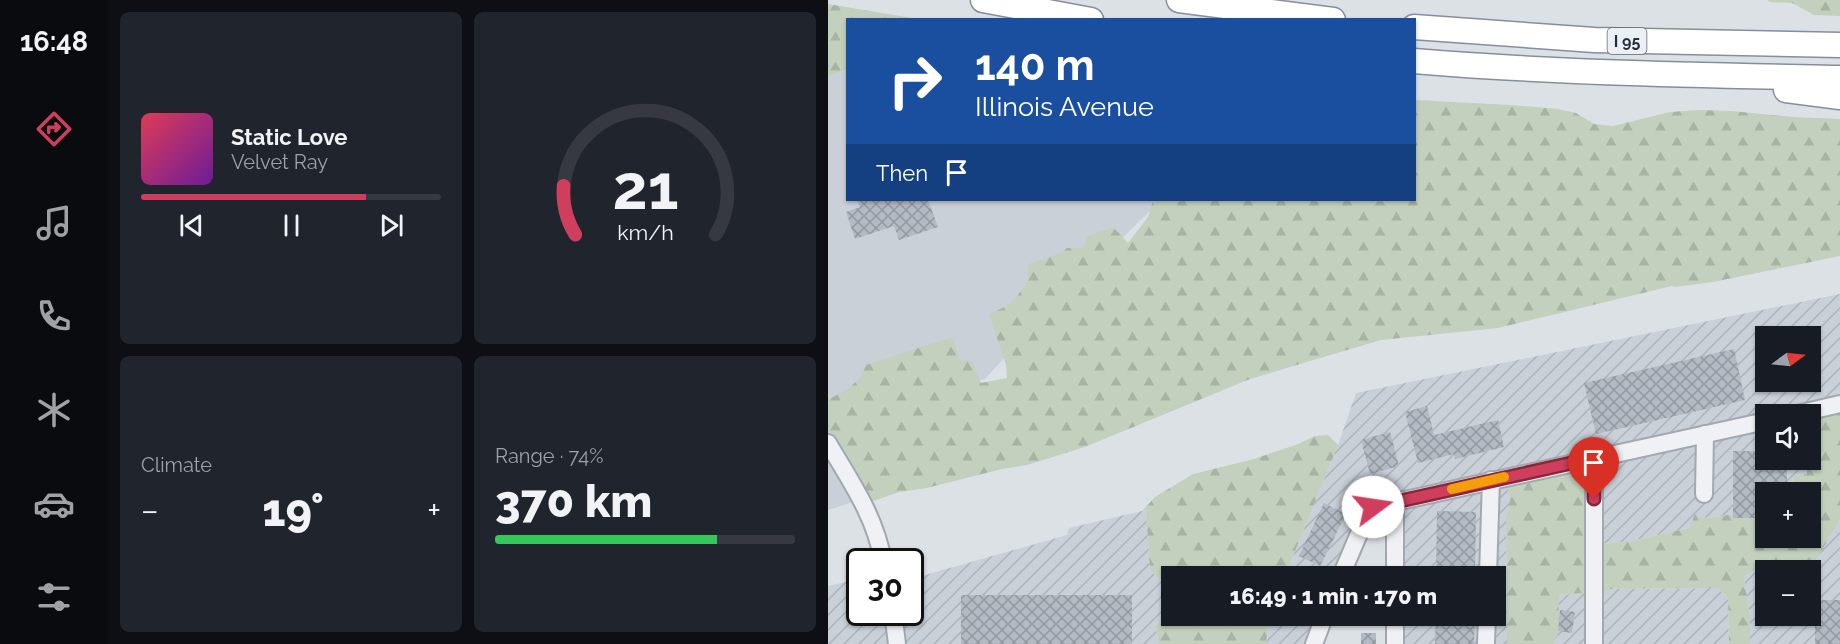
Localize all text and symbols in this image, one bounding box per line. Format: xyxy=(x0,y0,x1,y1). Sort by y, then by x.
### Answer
text: 16:48 xyxy=(20,26,88,57)
road number: I 95 xyxy=(1608,28,1646,54)
text: 140 m xyxy=(975,41,1095,90)
icon: right xyxy=(876,42,954,120)
text: Illinois Avenue xyxy=(975,91,1154,122)
icon: directions xyxy=(33,108,75,150)
text: Static Love xyxy=(231,124,348,150)
text: Velvet Ray xyxy=(231,150,328,174)
text: 21 xyxy=(612,150,678,224)
icon: arrive xyxy=(940,156,973,189)
text: Then xyxy=(876,160,928,186)
icon: music xyxy=(33,202,75,244)
icon: previous xyxy=(175,209,208,242)
icon: pause xyxy=(275,209,308,242)
icon: next xyxy=(375,209,408,242)
text: km/h xyxy=(617,220,673,245)
icon: phone xyxy=(33,295,75,337)
north arrow xyxy=(1755,326,1821,392)
map controls xyxy=(1755,326,1821,626)
icon: climate xyxy=(33,389,75,431)
button: sound xyxy=(1755,404,1821,470)
pin xyxy=(1568,437,1619,499)
text: Range · 74% xyxy=(495,444,603,468)
icon: arrive xyxy=(1577,446,1610,479)
text: Climate xyxy=(141,453,212,477)
text: 370 km xyxy=(495,475,652,528)
position arrow xyxy=(1341,475,1405,539)
button: + xyxy=(1755,482,1821,548)
icon: car xyxy=(33,483,75,525)
text: 19° xyxy=(262,484,324,537)
text: − xyxy=(141,491,159,530)
text: + xyxy=(427,491,441,530)
speed limit sign: 30 xyxy=(846,548,924,626)
button: − xyxy=(1755,560,1821,626)
icon: filters xyxy=(33,576,75,618)
text: 16:49 · 1 min · 170 m xyxy=(1230,583,1437,609)

